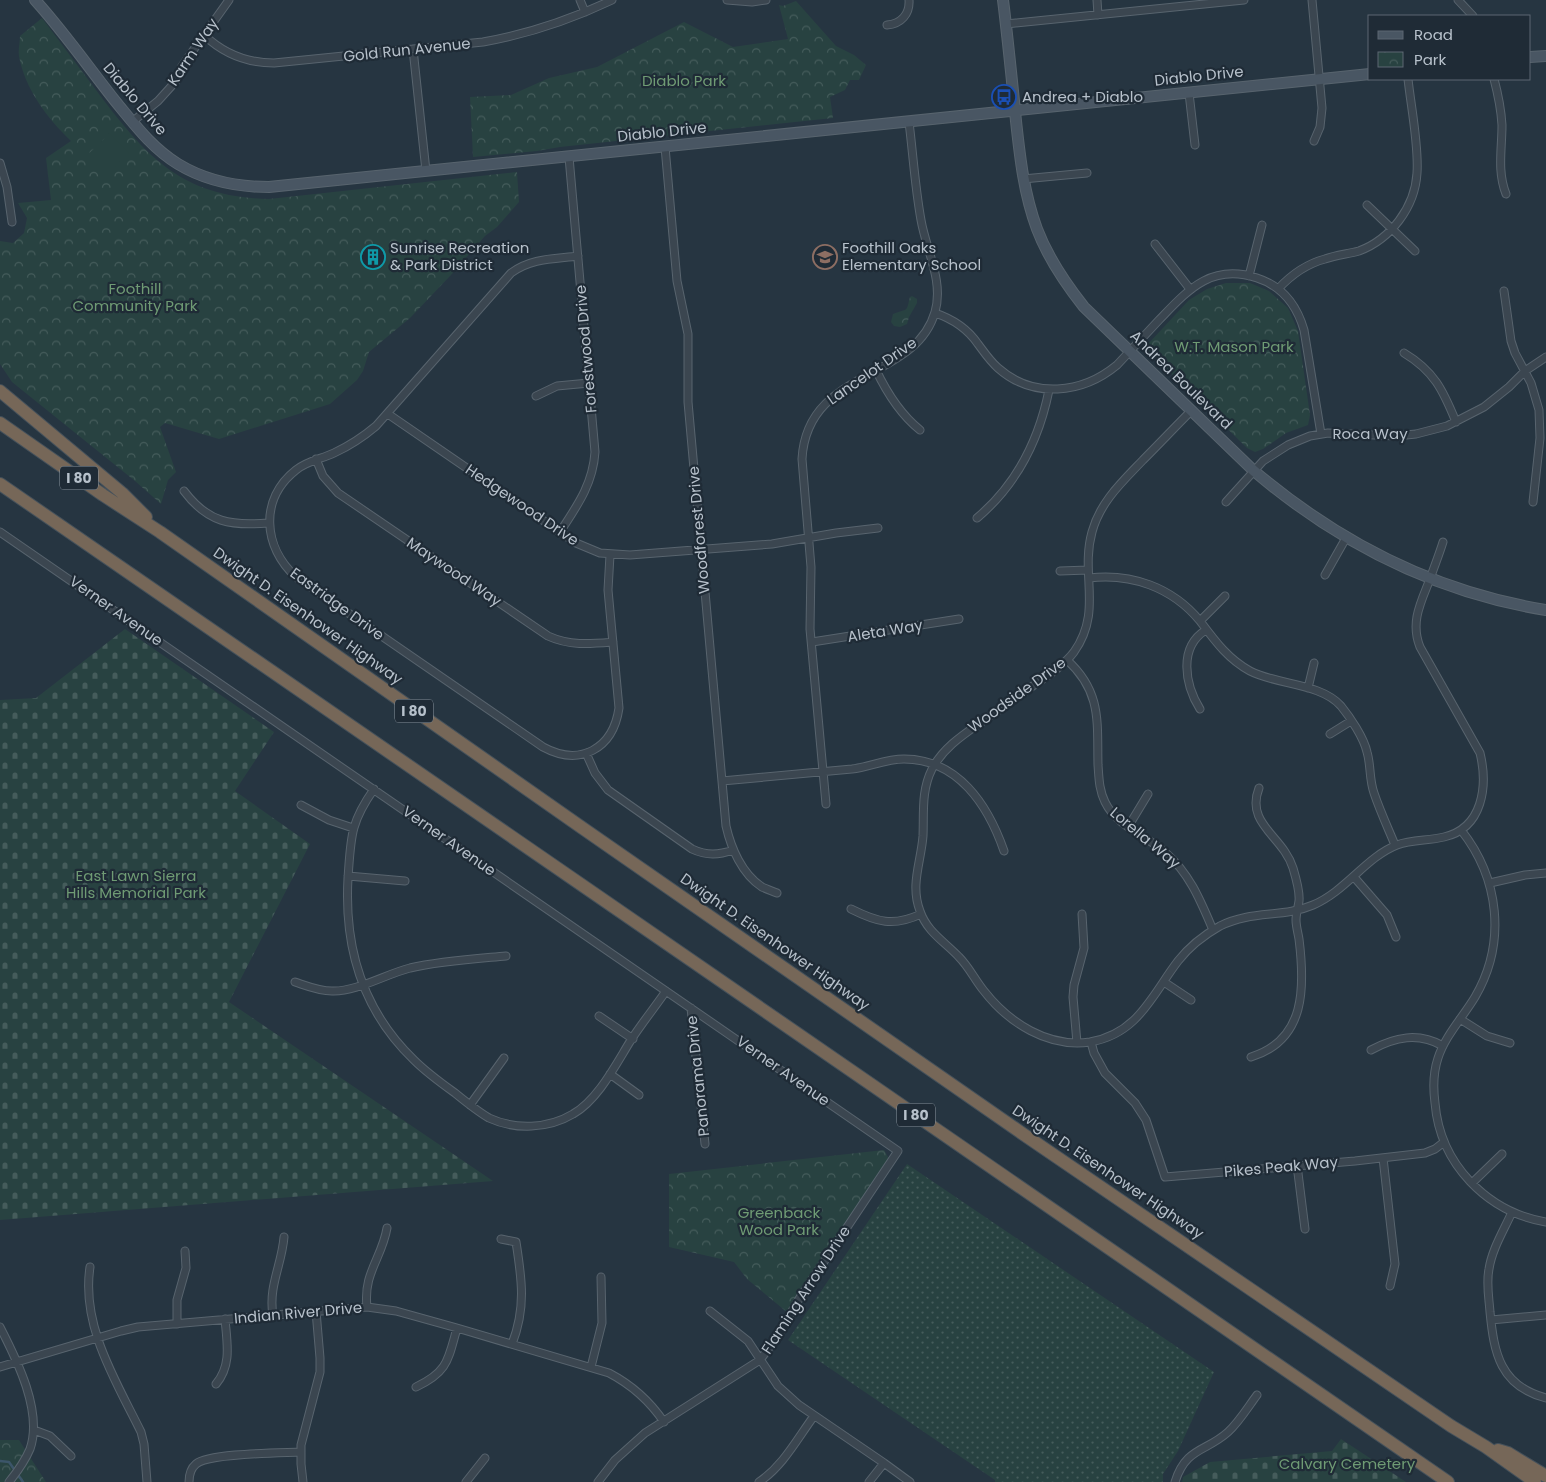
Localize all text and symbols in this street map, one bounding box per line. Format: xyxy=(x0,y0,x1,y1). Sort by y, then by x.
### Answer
street label: Karm Way xyxy=(162,13,223,90)
legend xyxy=(1368,15,1531,80)
text: Road xyxy=(1414,24,1453,45)
street label: Gold Run Avenue xyxy=(342,32,472,67)
text: Park xyxy=(1414,49,1446,70)
street label: Diablo Drive xyxy=(99,58,172,140)
street label: Diablo Drive xyxy=(1153,60,1245,91)
park label: Diablo Park xyxy=(642,70,726,91)
bus stop icon: Andrea + Diablo xyxy=(991,84,1017,110)
place label: Andrea + Diablo xyxy=(1022,86,1143,107)
street label: Diablo Drive xyxy=(616,116,708,147)
place label: Sunrise Recreation & Park District xyxy=(390,237,529,275)
place label: Foothill Oaks Elementary School xyxy=(842,237,981,275)
building icon: Sunrise Recreation & Park District xyxy=(360,244,386,270)
school or university icon: Foothill Oaks Elementary School xyxy=(812,244,838,270)
park label: Foothill Community Park xyxy=(72,278,198,316)
street label: Forestwood Drive xyxy=(569,284,602,414)
street label: Andrea Boulevard xyxy=(1126,325,1237,434)
street label: Lancelot Drive xyxy=(823,332,921,409)
park label: W.T. Mason Park xyxy=(1174,336,1294,357)
street label: Roca Way xyxy=(1332,423,1408,444)
street label: Hedgewood Drive xyxy=(461,459,583,550)
street label: Woodforest Drive xyxy=(682,465,715,595)
road number: I 80 xyxy=(60,466,98,489)
street label: Maywood Way xyxy=(403,532,506,611)
street label: Dwight D. Eisenhower Highway xyxy=(209,542,408,690)
street label: Eastridge Drive xyxy=(286,562,389,645)
street label: Verner Avenue xyxy=(65,570,167,651)
street label: Aleta Way xyxy=(846,614,925,647)
street label: Woodside Drive xyxy=(963,652,1070,737)
road number: I 80 xyxy=(395,699,433,722)
street label: Verner Avenue xyxy=(398,800,500,881)
street label: Lorella Way xyxy=(1106,802,1185,874)
park label: East Lawn Sierra Hills Memorial Park xyxy=(66,865,206,903)
street label: Dwight D. Eisenhower Highway xyxy=(676,868,875,1016)
street label: Panorama Drive xyxy=(681,1015,714,1137)
street label: Verner Avenue xyxy=(732,1030,834,1111)
street label: Dwight D. Eisenhower Highway xyxy=(1008,1099,1209,1244)
road number: I 80 xyxy=(897,1104,935,1126)
street label: Pikes Peak Way xyxy=(1223,1151,1339,1182)
park label: Greenback Wood Park xyxy=(738,1202,821,1240)
street label: Flaming Arrow Drive xyxy=(756,1221,855,1358)
street label: Indian River Drive xyxy=(233,1296,363,1329)
park label: Calvary Cemetery xyxy=(1279,1453,1416,1474)

